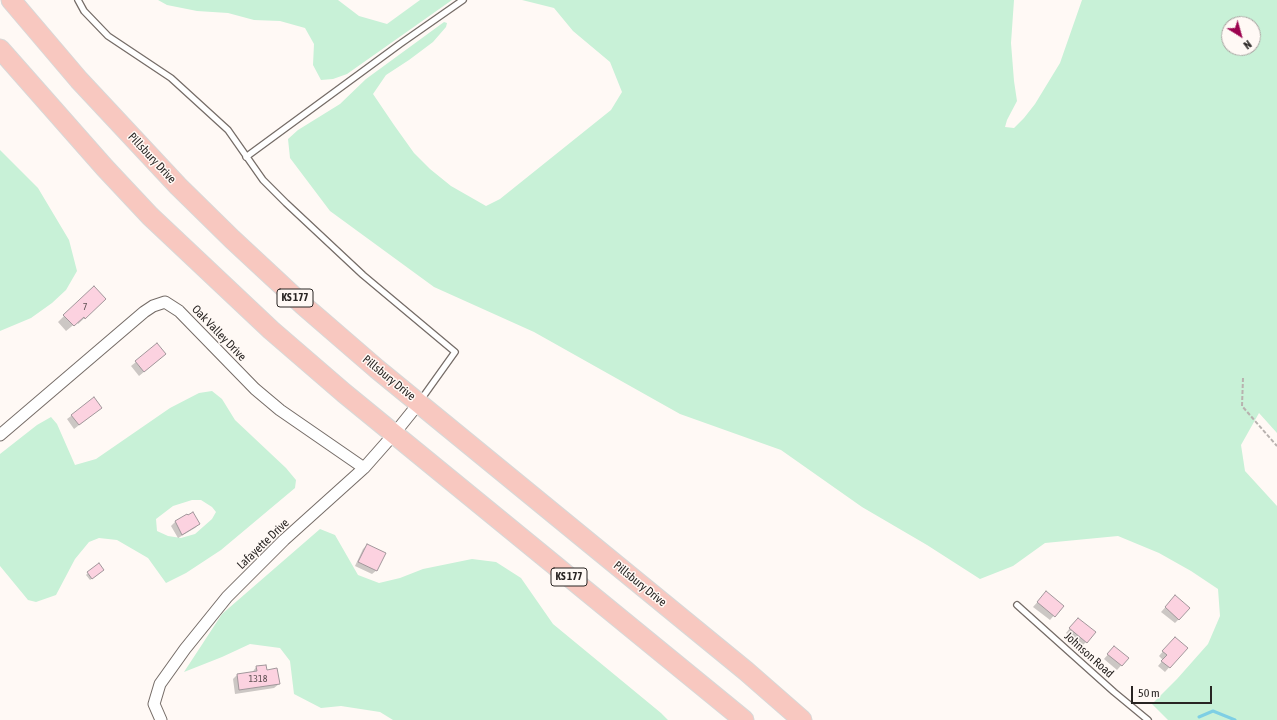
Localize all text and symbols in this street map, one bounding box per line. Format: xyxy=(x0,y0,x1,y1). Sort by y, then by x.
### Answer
north arrow xyxy=(1221,16,1261,56)
text: N xyxy=(1241,38,1254,52)
street label: Pillsbury Drive xyxy=(125,130,179,186)
road number: KS 177 xyxy=(277,289,313,307)
house number: 7 xyxy=(83,301,87,313)
street label: Oak Valley Drive xyxy=(189,302,249,364)
street label: Pillsbury Drive xyxy=(360,352,418,404)
street label: Lafayette Drive xyxy=(234,516,292,572)
street label: Pillsbury Drive xyxy=(611,558,669,610)
road number: KS 177 xyxy=(551,568,587,586)
street label: Johnson Road xyxy=(1061,629,1117,681)
house number: 1318 xyxy=(249,673,267,685)
scale bar xyxy=(1133,678,1214,704)
text: 50 m xyxy=(1138,686,1160,700)

